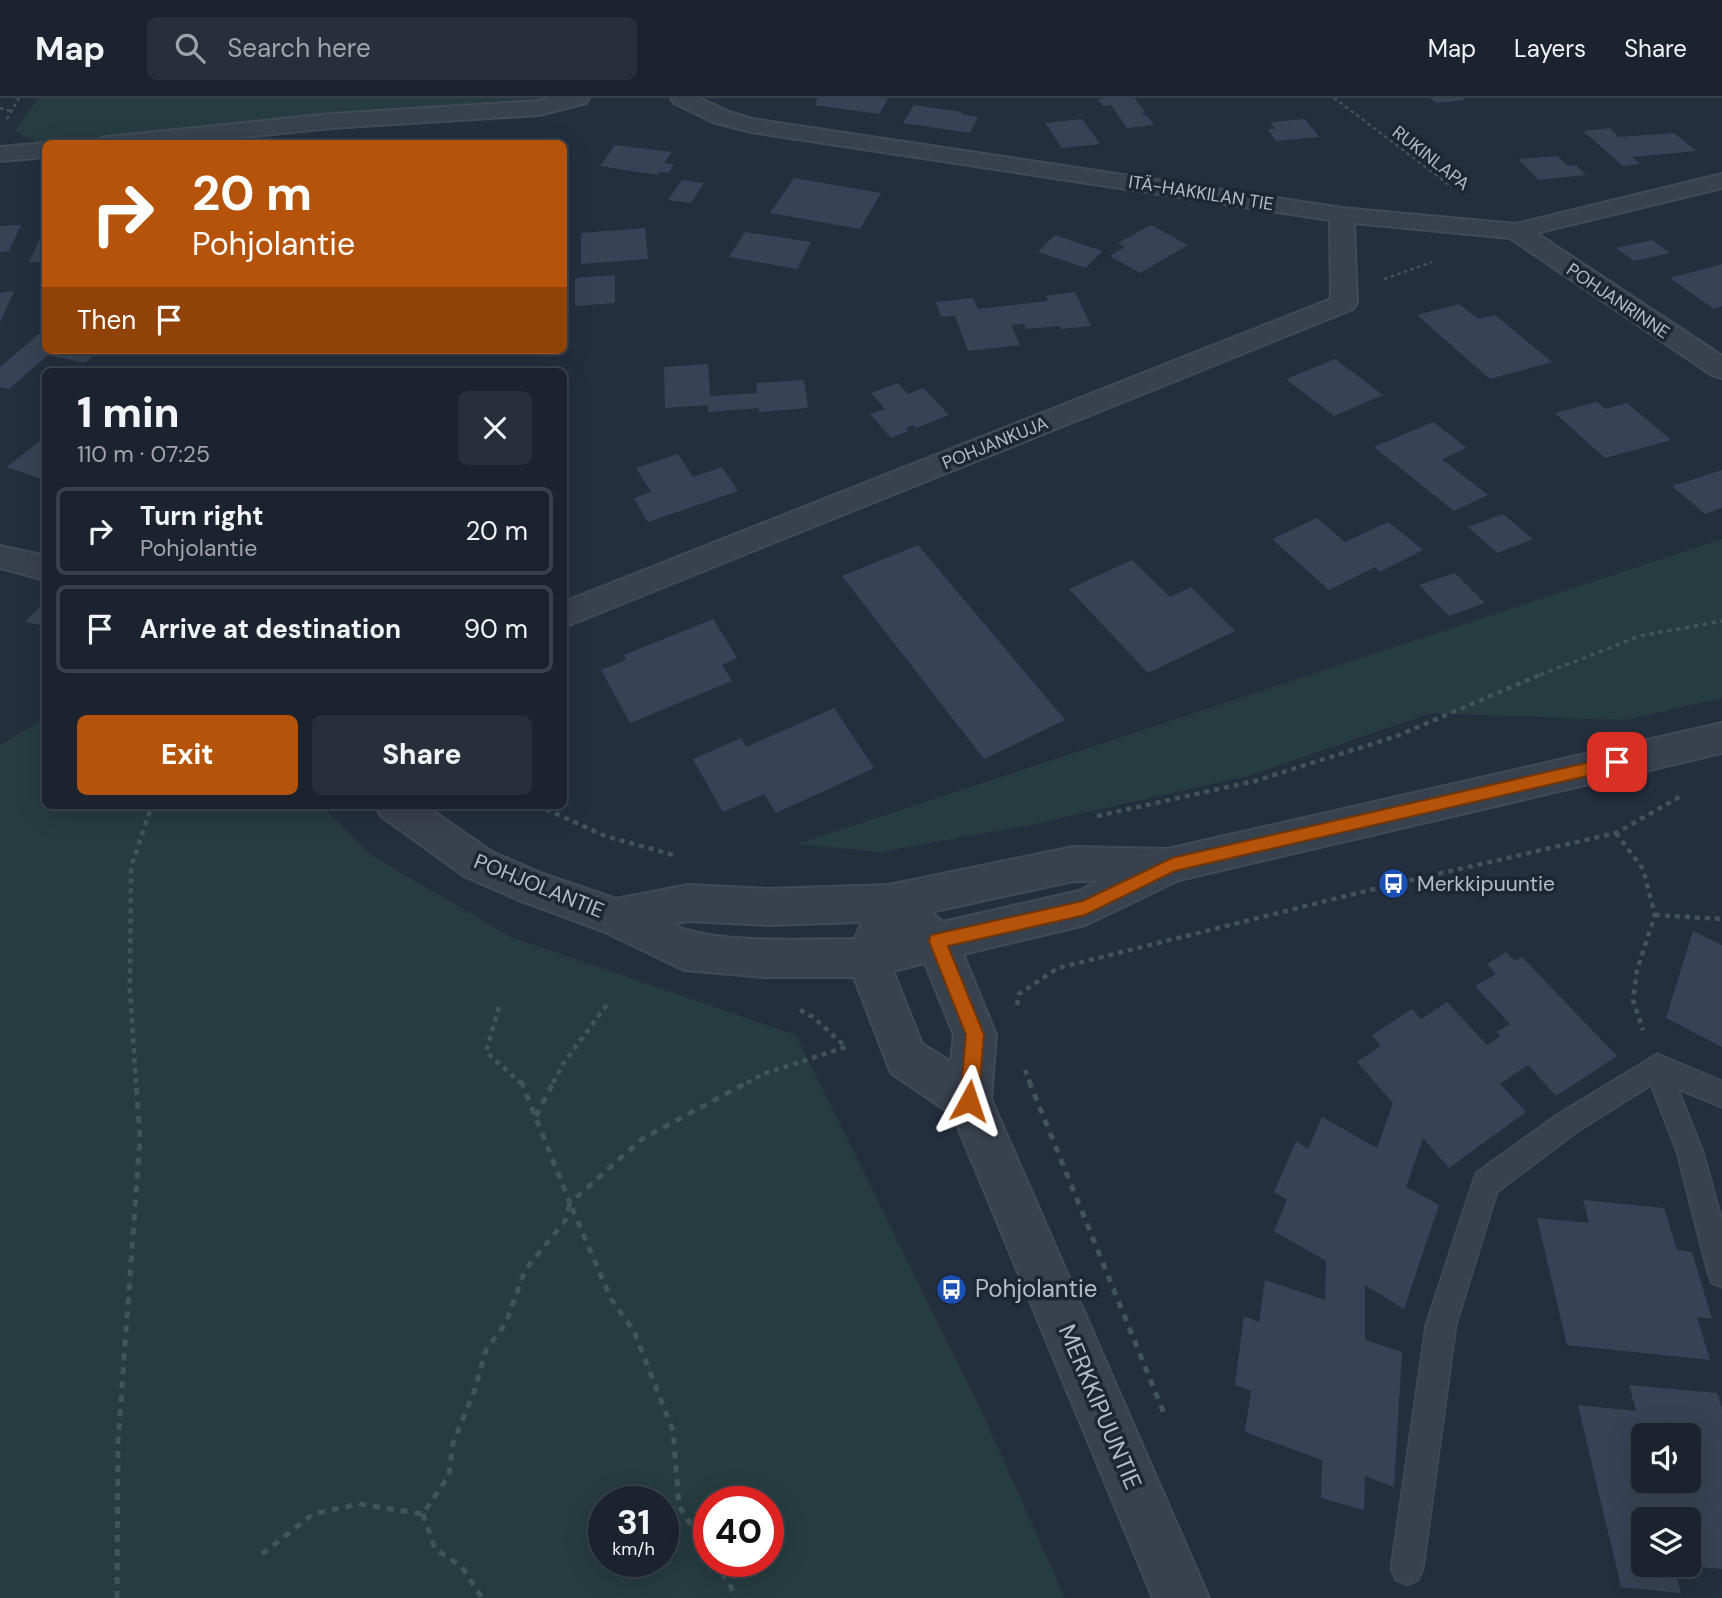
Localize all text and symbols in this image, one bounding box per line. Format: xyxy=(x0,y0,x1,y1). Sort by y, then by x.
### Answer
search box xyxy=(147,17,637,80)
text: Map xyxy=(35,27,105,70)
icon: search xyxy=(171,29,209,67)
text: Search here xyxy=(227,31,371,65)
text: Map xyxy=(1428,33,1476,64)
text: Layers xyxy=(1514,33,1586,64)
text: Share xyxy=(1624,33,1687,64)
street label: RUKINLAPA xyxy=(1387,120,1475,196)
text: 20 m xyxy=(192,161,312,225)
icon: right xyxy=(77,168,168,259)
street label: ITÄ-HAKKILAN TIE xyxy=(1127,170,1275,216)
text: Pohjolantie xyxy=(192,223,355,265)
street label: POHJANRINNE xyxy=(1562,258,1674,344)
icon: arrive xyxy=(150,301,188,339)
text: Then xyxy=(77,303,136,337)
text: 1 min xyxy=(77,385,180,440)
button: close xyxy=(458,391,532,465)
street label: POHJANKUJA xyxy=(938,411,1052,475)
text: 110 m · 07:25 xyxy=(77,439,210,469)
text: Turn right xyxy=(140,499,264,533)
icon: right xyxy=(81,512,119,550)
text: 20 m xyxy=(465,514,528,548)
text: Pohjolantie xyxy=(140,533,257,563)
icon: arrive xyxy=(81,610,119,648)
text: Arrive at destination xyxy=(140,612,401,646)
text: 90 m xyxy=(464,612,528,646)
button: Exit xyxy=(77,715,298,795)
button: Share xyxy=(312,715,532,795)
pin xyxy=(1587,732,1647,792)
icon: arrive xyxy=(1598,743,1636,781)
street label: POHJOLANTIE xyxy=(470,847,608,925)
bus stop icon: Merkkipuuntie xyxy=(1377,867,1411,901)
place label: Merkkipuuntie xyxy=(1417,870,1555,898)
position arrow xyxy=(932,1064,1006,1138)
bus stop icon: Pohjolantie xyxy=(935,1272,969,1306)
place label: Pohjolantie xyxy=(975,1273,1097,1304)
street label: MERKKIPUUNTIE xyxy=(1052,1320,1149,1494)
map controls xyxy=(1631,1423,1701,1577)
button: sound xyxy=(1631,1423,1701,1493)
speed limit sign: 40 xyxy=(693,1486,784,1577)
text: 31 xyxy=(617,1499,650,1545)
button: layers xyxy=(1631,1507,1701,1577)
text: km/h xyxy=(612,1537,655,1561)

